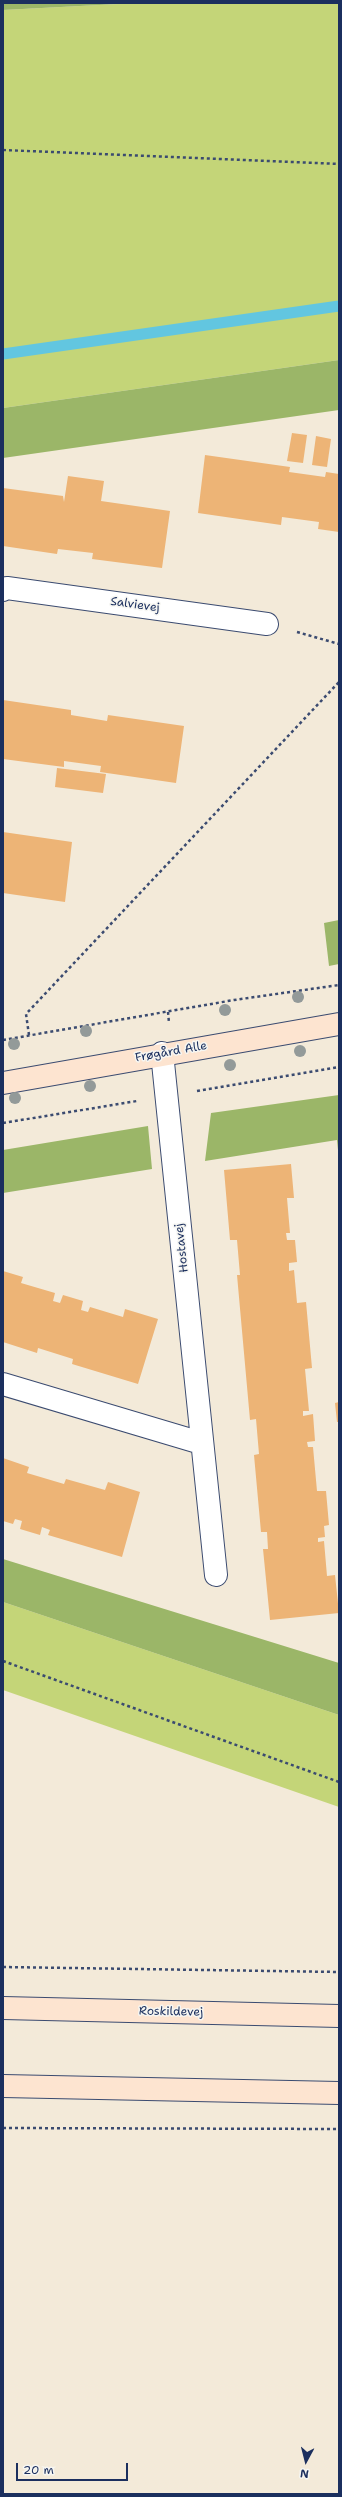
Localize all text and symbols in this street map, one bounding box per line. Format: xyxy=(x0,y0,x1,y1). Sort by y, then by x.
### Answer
street label: Salvievej xyxy=(109,594,161,616)
street label: Frøgård Alle xyxy=(134,1039,208,1065)
street label: Hostavej xyxy=(172,1223,192,1273)
street label: Roskildevej xyxy=(139,2004,203,2020)
north arrow xyxy=(286,2441,326,2481)
scale bar xyxy=(18,2455,130,2481)
text: 20 m xyxy=(23,2462,54,2478)
text: N xyxy=(299,2465,310,2481)

